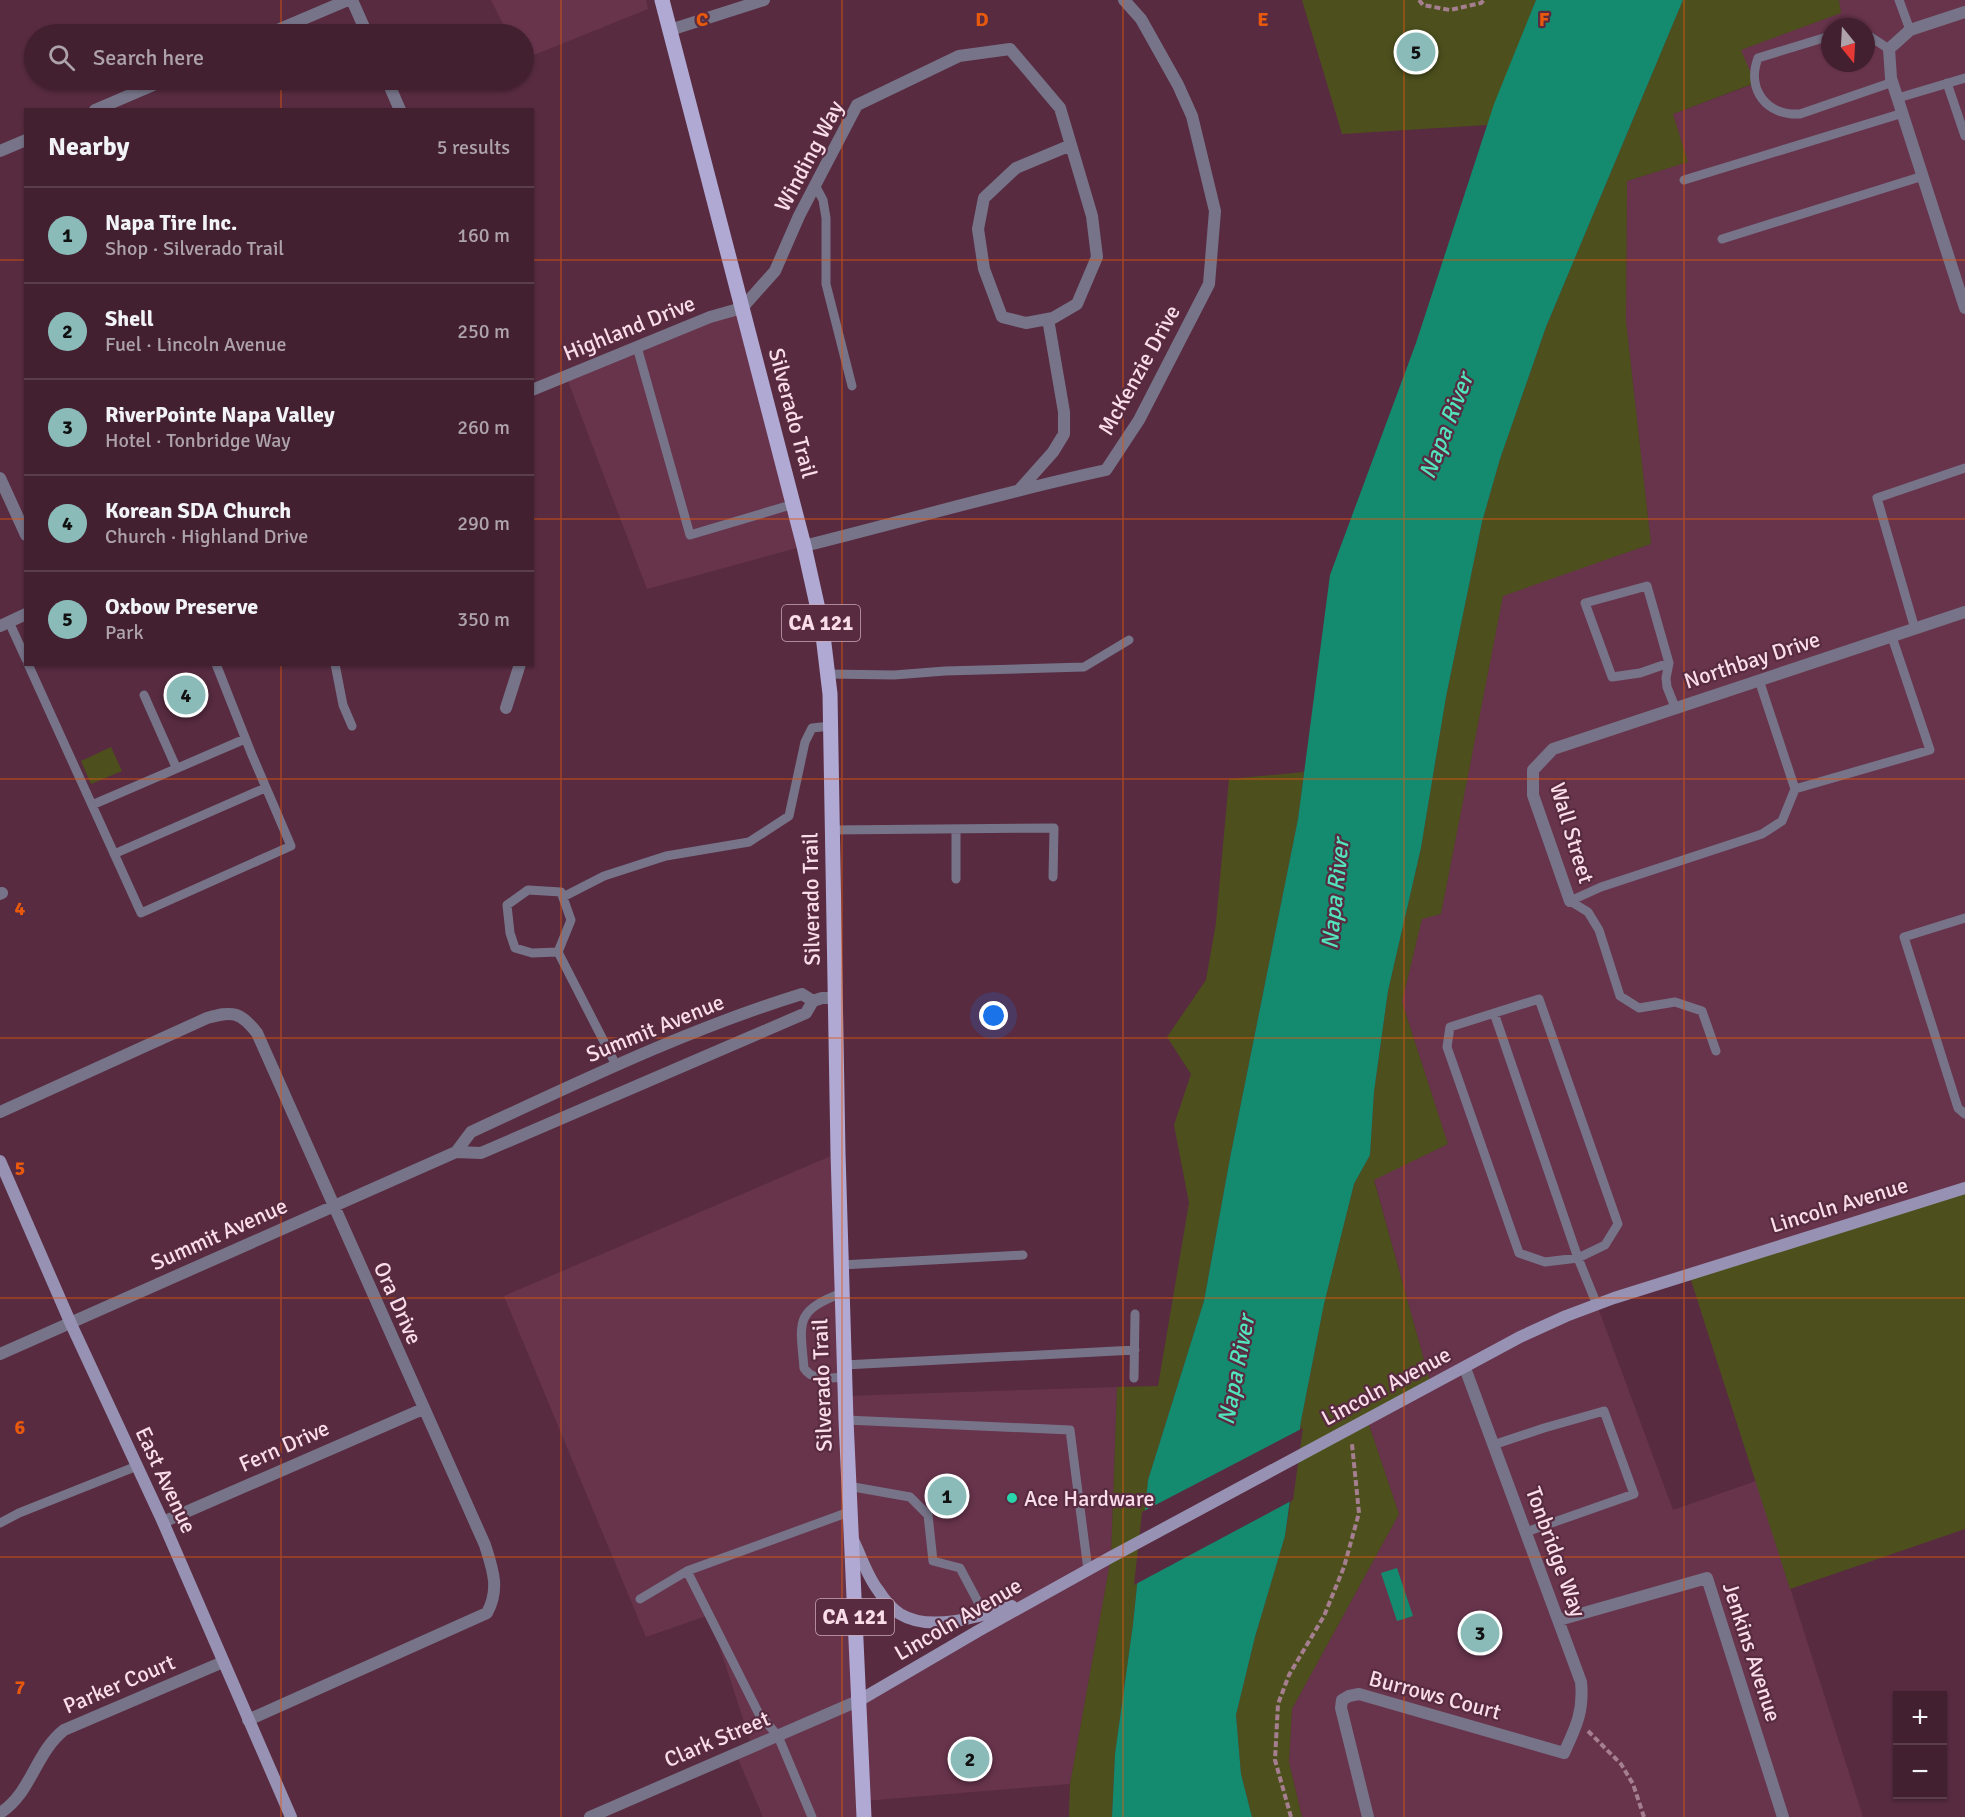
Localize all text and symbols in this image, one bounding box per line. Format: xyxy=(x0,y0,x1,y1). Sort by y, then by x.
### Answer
text: C xyxy=(696,7,708,32)
text: D xyxy=(975,7,989,32)
text: E xyxy=(1257,7,1269,32)
text: F xyxy=(1539,7,1550,32)
north arrow xyxy=(1821,18,1875,72)
search box xyxy=(24,24,534,90)
pin: 5 xyxy=(1396,29,1436,74)
icon: search xyxy=(45,41,78,74)
text: Search here xyxy=(93,44,204,71)
street label: Winding Way xyxy=(769,95,850,216)
text: Nearby xyxy=(48,131,129,163)
text: 5 results xyxy=(437,135,510,160)
text: Napa Tire Inc. xyxy=(105,209,237,236)
text: 1 xyxy=(62,223,73,248)
text: 160 m xyxy=(457,223,510,248)
text: Shop · Silverado Trail xyxy=(105,236,284,261)
street label: Highland Drive xyxy=(559,289,699,367)
street label: McKenzie Drive xyxy=(1092,300,1186,440)
text: Shell xyxy=(105,305,154,332)
text: 2 xyxy=(62,319,73,344)
text: 250 m xyxy=(457,319,510,344)
text: Fuel · Lincoln Avenue xyxy=(105,332,286,357)
street label: Silverado Trail xyxy=(763,345,823,481)
water label: Napa River xyxy=(1412,366,1481,483)
text: RiverPointe Napa Valley xyxy=(105,401,335,428)
text: 3 xyxy=(62,415,73,440)
text: 260 m xyxy=(457,415,510,440)
text: Hotel · Tonbridge Way xyxy=(105,428,291,453)
text: Korean SDA Church xyxy=(105,497,291,524)
text: 4 xyxy=(62,511,73,536)
text: 290 m xyxy=(457,511,510,536)
text: Church · Highland Drive xyxy=(105,524,308,549)
text: Oxbow Preserve xyxy=(105,593,258,620)
road number: CA 121 xyxy=(782,605,860,641)
text: 5 xyxy=(62,607,73,632)
text: 350 m xyxy=(457,607,510,632)
text: Park xyxy=(105,620,143,645)
street label: Northbay Drive xyxy=(1681,625,1823,695)
pin: 4 xyxy=(166,672,206,718)
street label: Wall Street xyxy=(1544,779,1600,887)
street label: Silverado Trail xyxy=(796,832,826,966)
water label: Napa River xyxy=(1314,834,1356,951)
text: 4 xyxy=(15,896,26,921)
street label: Summit Avenue xyxy=(582,988,728,1068)
your location xyxy=(979,1001,1008,1030)
text: 5 xyxy=(15,1156,25,1181)
street label: Lincoln Avenue xyxy=(1767,1171,1911,1239)
street label: Summit Avenue xyxy=(147,1192,291,1276)
street label: Ora Drive xyxy=(368,1257,428,1349)
water label: Napa River xyxy=(1211,1310,1262,1427)
street label: Silverado Trail xyxy=(806,1318,838,1452)
street label: Lincoln Avenue xyxy=(1317,1341,1455,1431)
street label: Fern Drive xyxy=(235,1414,333,1478)
text: 6 xyxy=(15,1415,26,1440)
street label: East Avenue xyxy=(130,1422,202,1538)
pin: 1 xyxy=(928,1474,966,1518)
street label: Tonbridge Way xyxy=(1520,1483,1592,1621)
place label: Ace Hardware xyxy=(1024,1485,1154,1512)
marker: Ace Hardware xyxy=(1005,1491,1019,1505)
street label: Lincoln Avenue xyxy=(889,1572,1027,1666)
street label: Jenkins Avenue xyxy=(1717,1579,1787,1725)
road number: CA 121 xyxy=(816,1599,894,1635)
pin: 3 xyxy=(1460,1610,1500,1656)
street label: Parker Court xyxy=(59,1648,179,1720)
street label: Burrows Court xyxy=(1366,1664,1504,1726)
text: 7 xyxy=(15,1675,26,1700)
map controls xyxy=(1893,1691,1947,1799)
button: + xyxy=(1893,1691,1947,1745)
street label: Clark Street xyxy=(660,1705,774,1773)
pin: 2 xyxy=(950,1736,990,1782)
button: − xyxy=(1893,1745,1947,1799)

